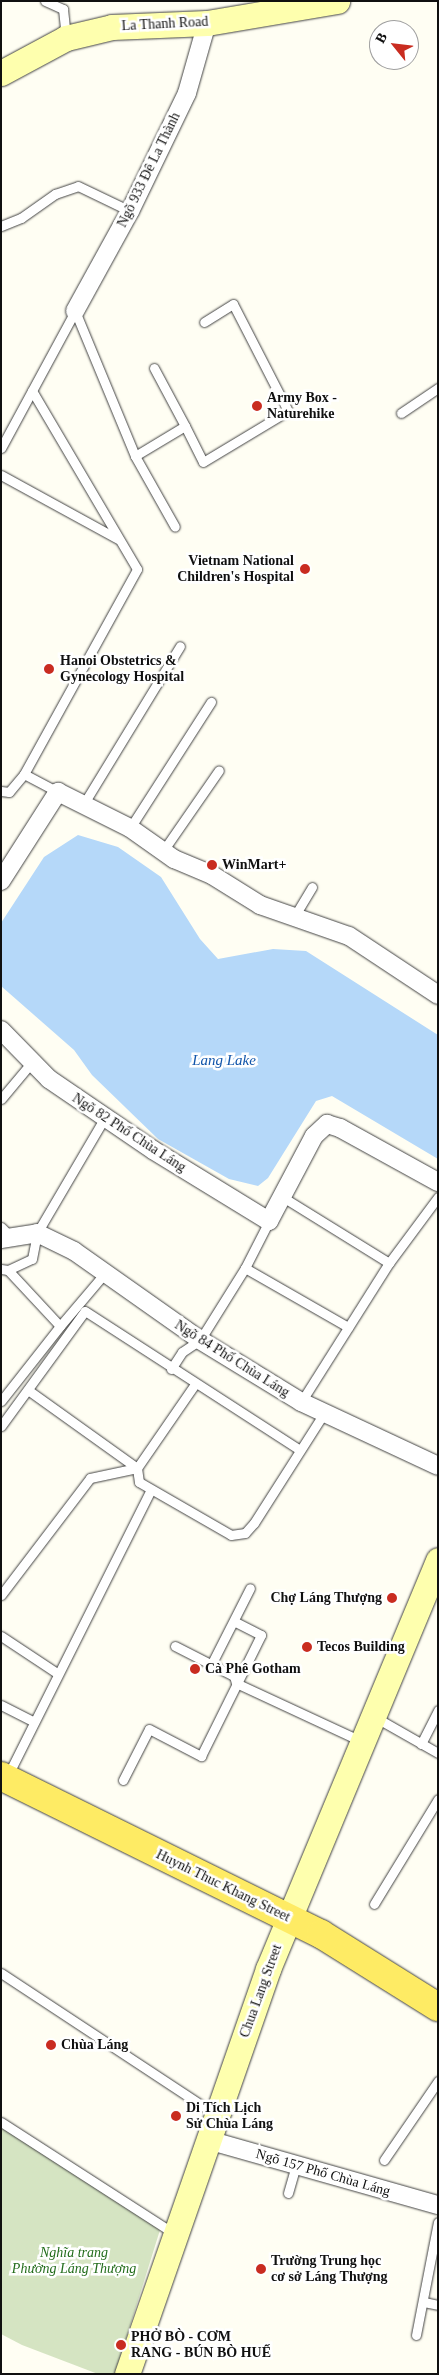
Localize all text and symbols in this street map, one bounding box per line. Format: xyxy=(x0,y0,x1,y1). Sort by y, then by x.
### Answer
street label: La Thanh Road xyxy=(121,13,209,35)
north arrow xyxy=(369,20,419,70)
text: B xyxy=(372,30,390,46)
street label: Ngõ 933 Đê La Thành xyxy=(114,110,184,230)
place label: Army Box - Naturehike xyxy=(267,390,337,422)
marker: Army Box - Naturehike xyxy=(251,400,263,412)
place label: Vietnam National Children's Hospital xyxy=(177,553,294,586)
marker: Vietnam National Children's Hospital xyxy=(298,562,312,576)
place label: Hanoi Obstetrics & Gynecology Hospital xyxy=(60,653,184,686)
marker: Hanoi Obstetrics & Gynecology Hospital xyxy=(42,662,56,676)
place label: WinMart+ xyxy=(222,857,286,873)
marker: WinMart+ xyxy=(206,859,218,871)
water label: Lang Lake xyxy=(192,1052,256,1070)
street label: Ngõ 82 Phố Chùa Láng xyxy=(69,1090,189,1176)
street label: Ngõ 84 Phố Chùa Láng xyxy=(171,1317,293,1401)
place label: Chợ Láng Thượng xyxy=(270,1590,382,1606)
marker: Chợ Láng Thượng xyxy=(386,1592,398,1604)
place label: Tecos Building xyxy=(317,1639,405,1655)
marker: Tecos Building xyxy=(301,1641,313,1653)
place label: Cà Phê Gotham xyxy=(205,1661,301,1677)
marker: Cà Phê Gotham xyxy=(189,1663,201,1675)
street label: Huynh Thuc Khang Street xyxy=(153,1846,293,1926)
street label: Chua Lang Street xyxy=(236,1942,286,2040)
place label: Chùa Láng xyxy=(61,2037,128,2053)
marker: Chùa Láng xyxy=(45,2039,57,2051)
place label: Di Tích Lịch Sử Chùa Láng xyxy=(186,2100,273,2132)
marker: Di Tích Lịch Sử Chùa Láng xyxy=(170,2110,182,2122)
street label: Ngõ 157 Phố Chùa Láng xyxy=(254,2146,392,2200)
park label: Nghĩa trang Phường Láng Thượng xyxy=(12,2245,136,2278)
place label: Trường Trung học cơ sở Láng Thượng xyxy=(271,2253,388,2286)
marker: Trường Trung học cơ sở Láng Thượng xyxy=(255,2263,267,2275)
place label: PHỞ BÒ - CƠM RANG - BÚN BÒ HUẾ xyxy=(131,2329,271,2362)
marker: PHỞ BÒ - CƠM RANG - BÚN BÒ HUẾ xyxy=(115,2339,127,2351)

